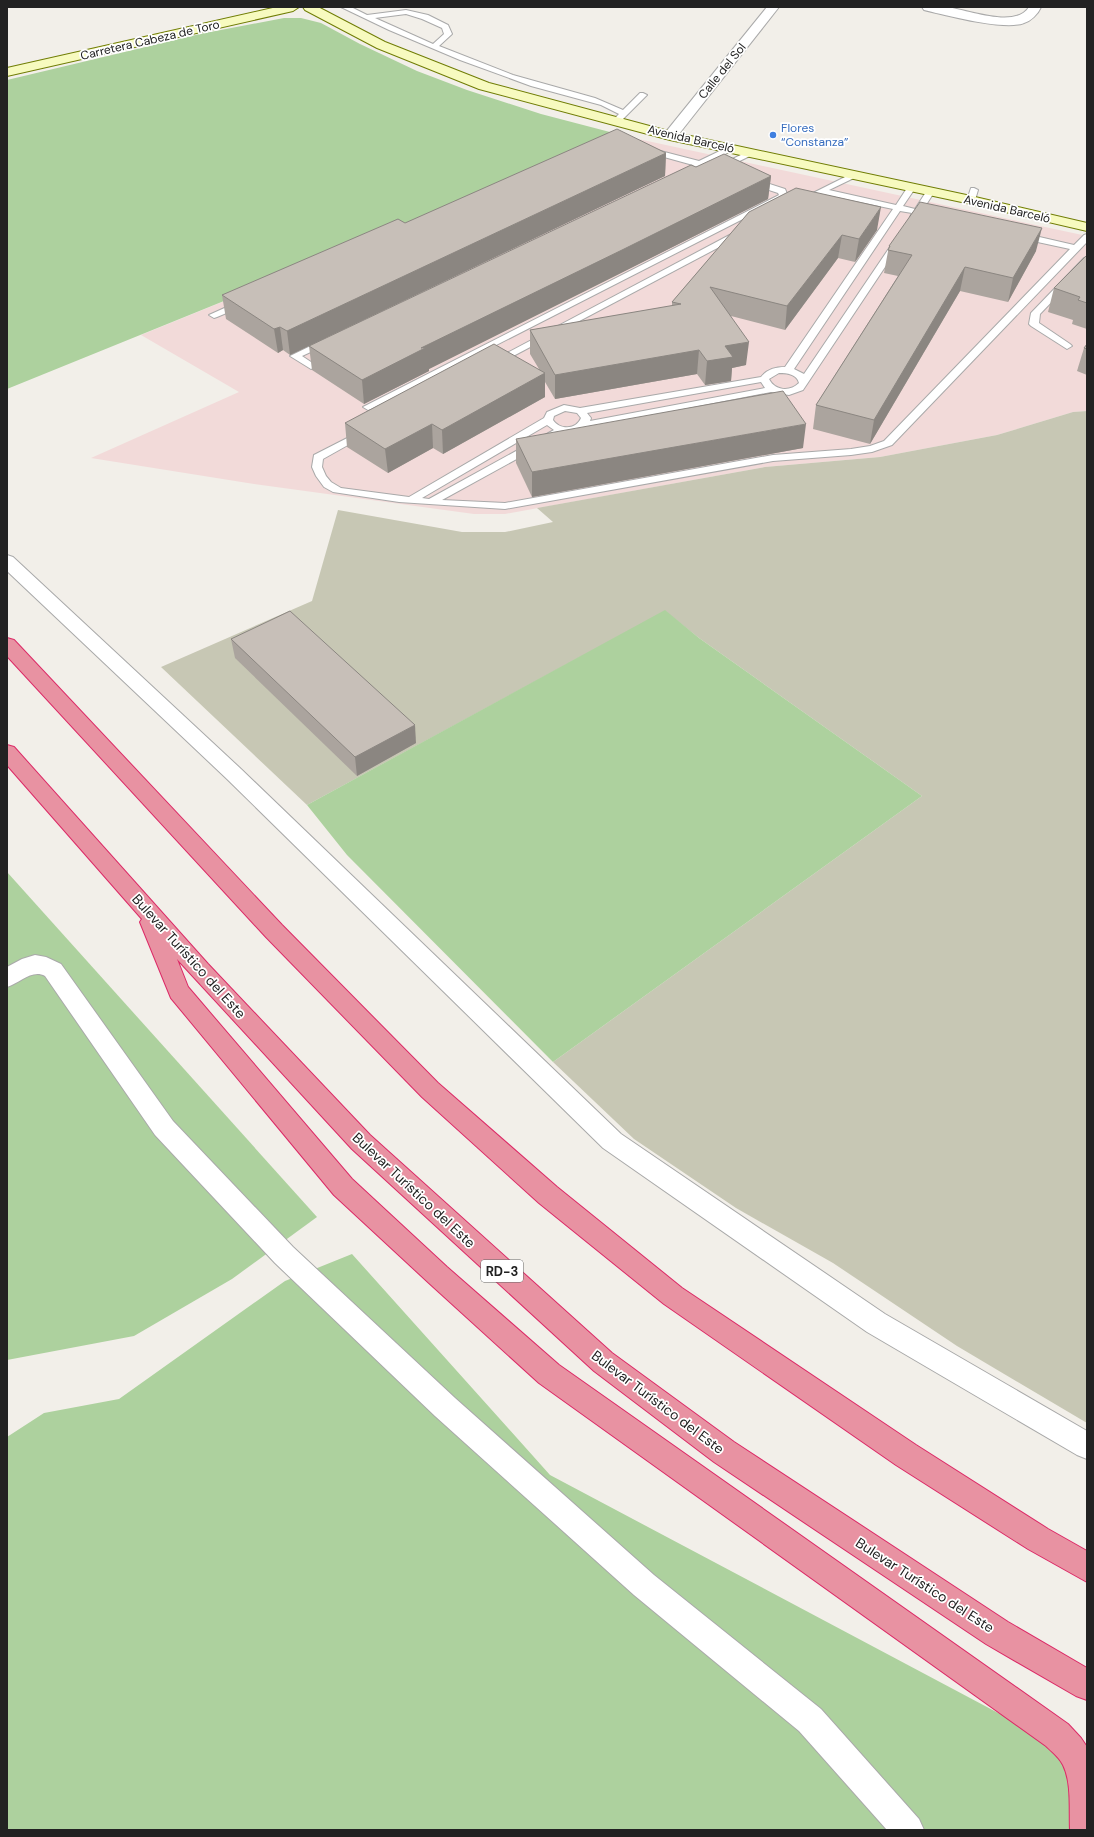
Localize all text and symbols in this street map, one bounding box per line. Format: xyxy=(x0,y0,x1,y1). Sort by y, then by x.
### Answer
street label: Carretera Cabeza de Toro xyxy=(79,16,221,64)
street label: Calle del Sol xyxy=(695,40,749,102)
place label: Flores “Constanza” xyxy=(781,120,849,150)
street label: Avenida Barceló xyxy=(646,121,736,157)
marker: Flores “Constanza” xyxy=(768,130,778,140)
street label: Avenida Barceló xyxy=(962,191,1052,227)
street label: Bulevar Turístico del Este xyxy=(128,890,250,1022)
street label: Bulevar Turístico del Este xyxy=(349,1128,479,1252)
road number: RD-3 xyxy=(481,1260,523,1282)
street label: Bulevar Turístico del Este xyxy=(588,1346,728,1458)
street label: Bulevar Turístico del Este xyxy=(852,1534,998,1637)

